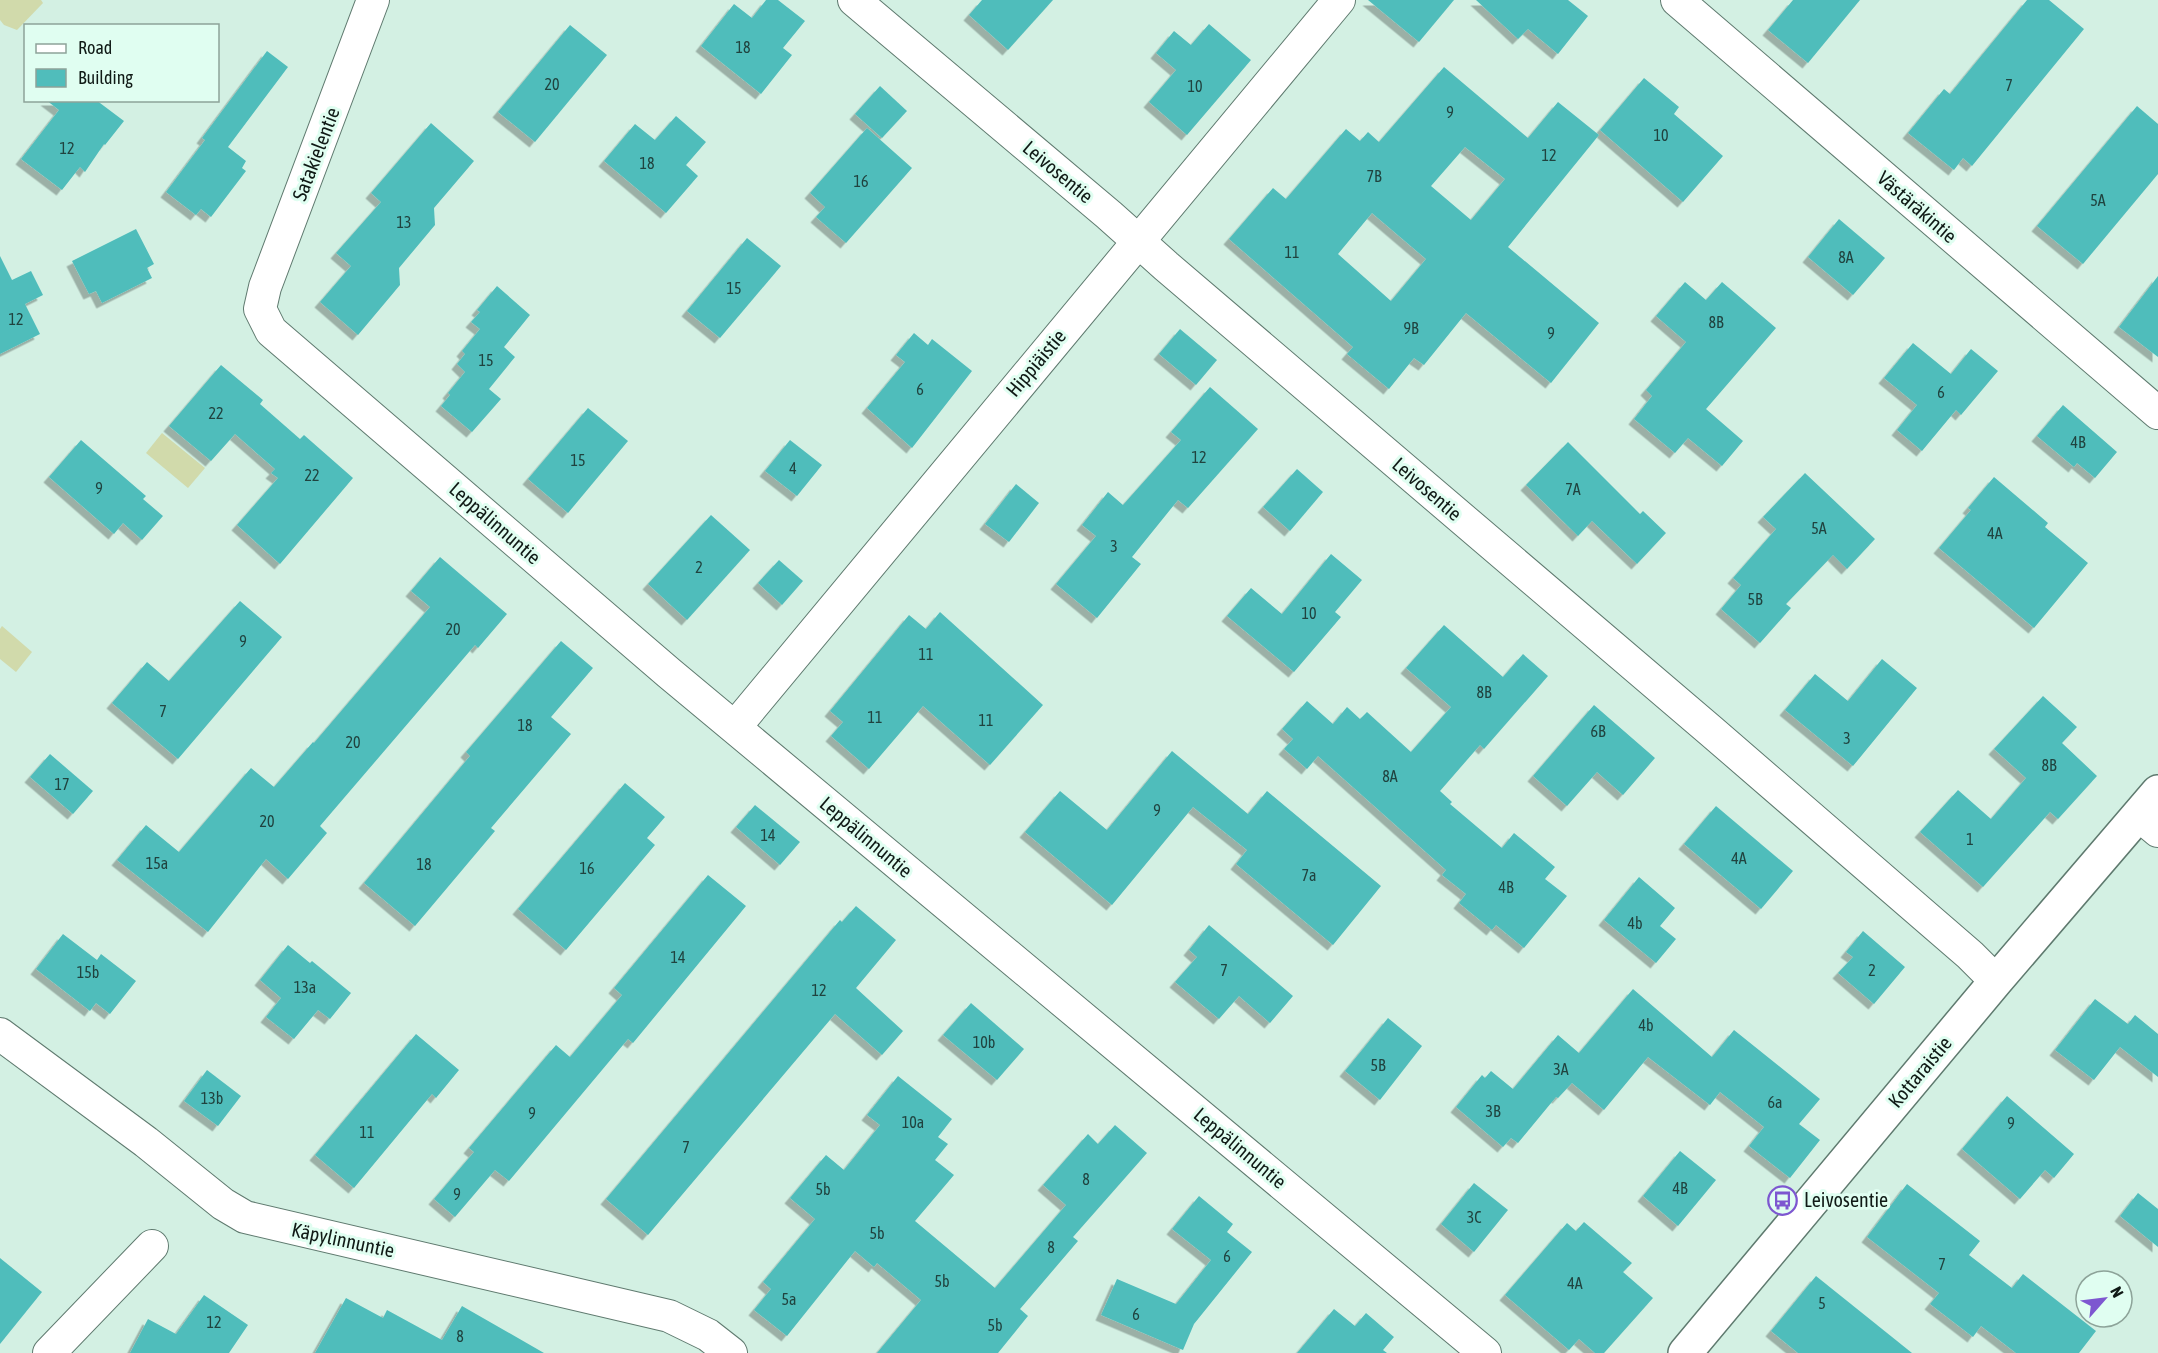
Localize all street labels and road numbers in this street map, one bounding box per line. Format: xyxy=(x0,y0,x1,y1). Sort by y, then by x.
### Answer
street label: Satakielentie xyxy=(287,104,344,204)
street label: Leivosentie xyxy=(1019,136,1098,207)
street label: Västäräkintie xyxy=(1873,166,1962,247)
street label: Hippiäistie xyxy=(1001,325,1070,401)
street label: Leivosentie xyxy=(1388,452,1467,525)
street label: Leppälinnuntie xyxy=(445,477,546,568)
street label: Leppälinnuntie xyxy=(816,791,917,882)
street label: Kottaraistie xyxy=(1883,1032,1956,1112)
street label: Leppälinnuntie xyxy=(1190,1102,1291,1193)
street label: Käpylinnuntie xyxy=(290,1217,397,1262)

